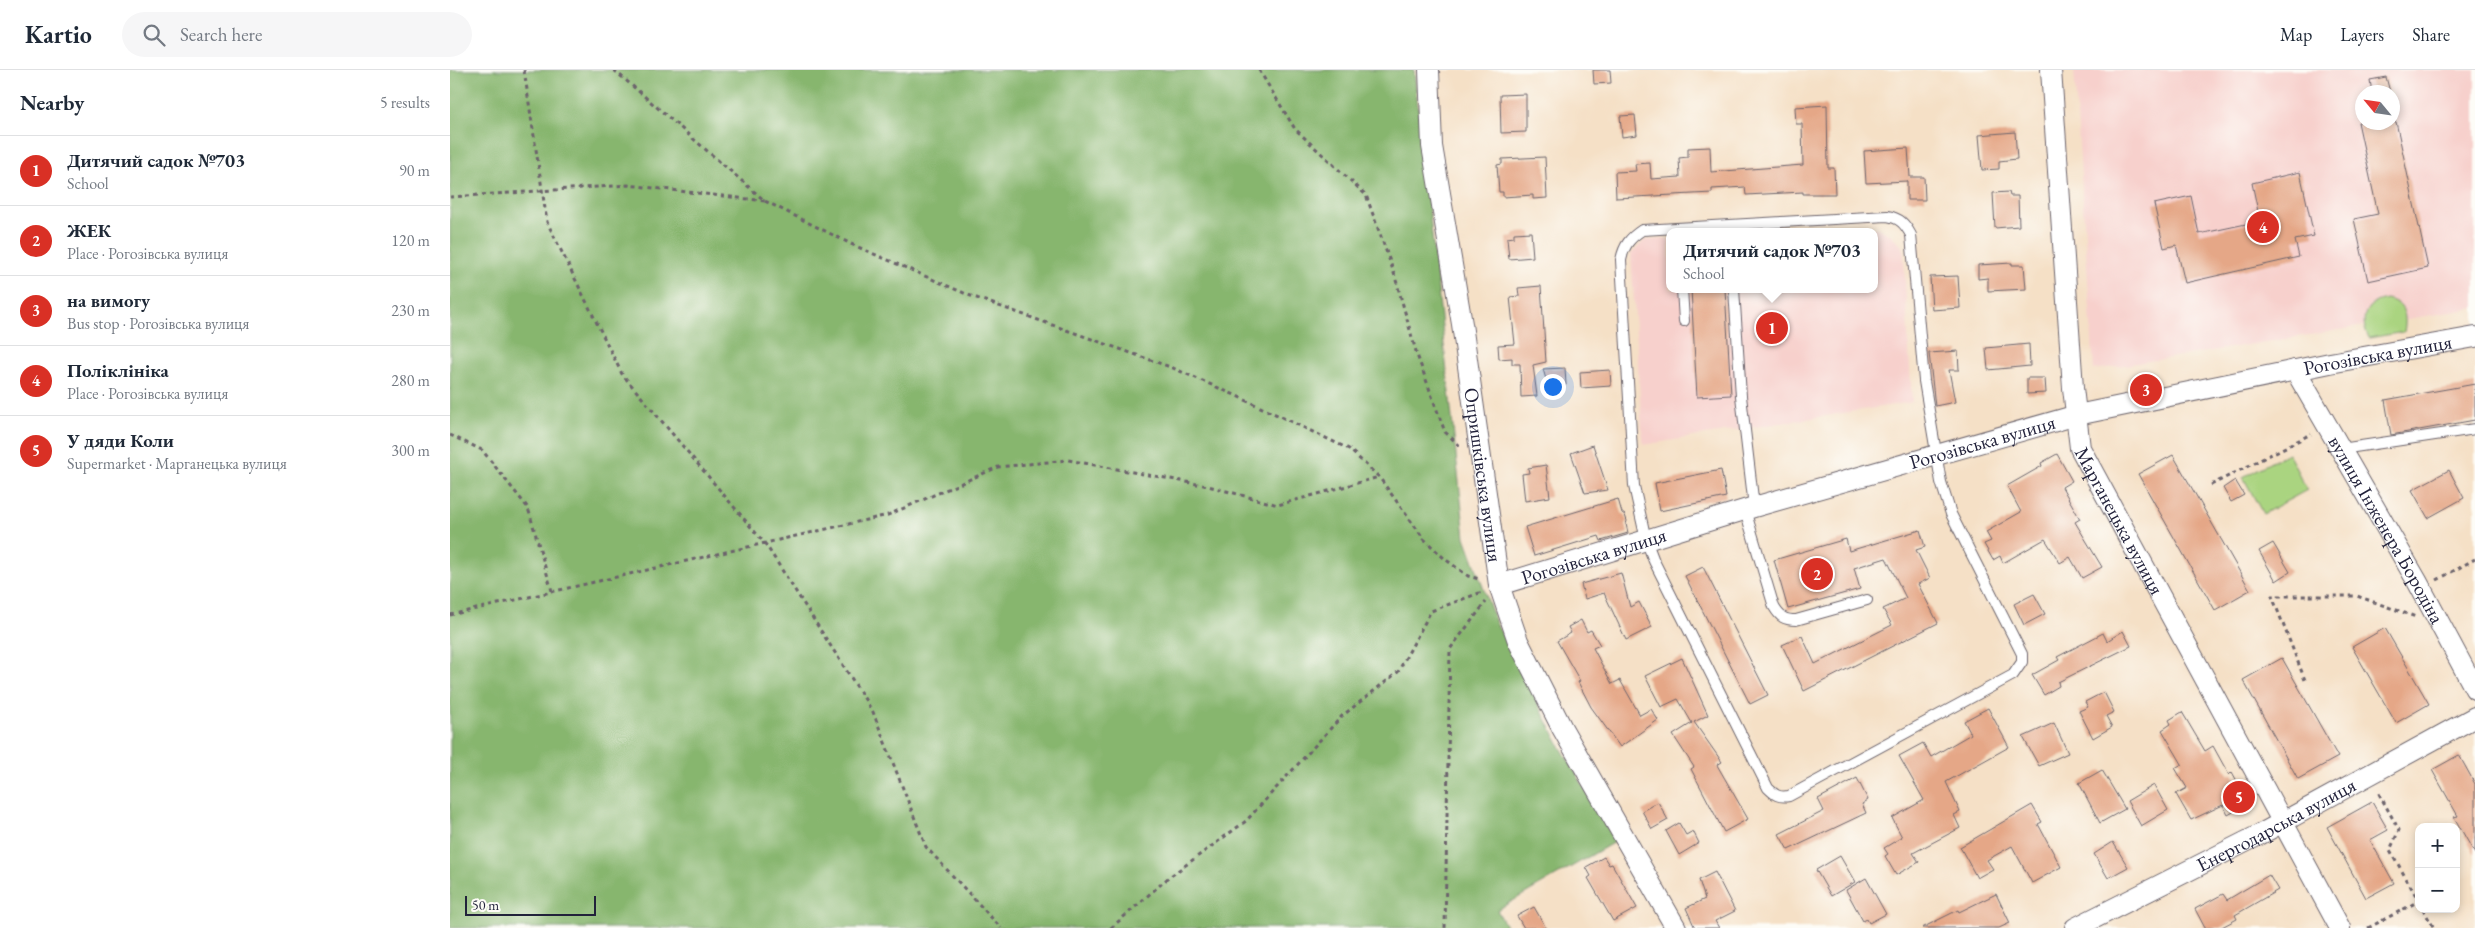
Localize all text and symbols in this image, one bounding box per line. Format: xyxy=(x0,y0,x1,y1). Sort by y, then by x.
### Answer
search box xyxy=(122,12,472,57)
text: Kartio xyxy=(25,19,92,50)
icon: search xyxy=(140,21,168,49)
text: Search here xyxy=(180,22,262,47)
text: Map xyxy=(2280,23,2312,46)
text: Layers xyxy=(2340,23,2384,46)
text: Share xyxy=(2412,23,2450,46)
north arrow xyxy=(2355,85,2400,130)
text: Nearby xyxy=(20,89,84,116)
text: 5 results xyxy=(380,92,430,113)
text: Дитячий садок №703 xyxy=(67,148,245,173)
text: 1 xyxy=(32,160,40,181)
text: 90 m xyxy=(399,160,430,181)
text: School xyxy=(67,173,109,194)
pin: 4 xyxy=(2247,208,2279,246)
text: ЖЕК xyxy=(67,218,111,243)
popup xyxy=(1666,228,1878,293)
text: 2 xyxy=(32,230,40,251)
text: 120 m xyxy=(391,230,430,251)
text: Дитячий садок №703 xyxy=(1683,238,1861,263)
text: Place · Рогозівська вулиця xyxy=(67,243,228,264)
text: School xyxy=(1683,263,1725,284)
text: на вимогу xyxy=(67,288,150,313)
text: 3 xyxy=(32,300,40,321)
text: 230 m xyxy=(391,300,430,321)
pin: 1 xyxy=(1756,309,1788,347)
text: Bus stop · Рогозівська вулиця xyxy=(67,313,249,334)
street label: Рогозівська вулиця xyxy=(2301,328,2454,381)
text: Поліклініка xyxy=(67,358,169,383)
text: 4 xyxy=(32,370,40,391)
text: 280 m xyxy=(391,370,430,391)
pin: 3 xyxy=(2130,371,2162,409)
your location xyxy=(1540,374,1566,400)
text: Place · Рогозівська вулиця xyxy=(67,383,228,404)
street label: Опришківська вулиця xyxy=(1458,386,1509,564)
street label: Рогозівська вулиця xyxy=(1906,409,2058,475)
text: У дяди Коли xyxy=(67,428,174,453)
street label: вулиця Інженера Бородіна xyxy=(2323,431,2450,628)
text: 5 xyxy=(32,440,40,461)
text: 300 m xyxy=(391,440,430,461)
street label: Марганецька вулиця xyxy=(2069,442,2170,599)
text: Supermarket · Марганецька вулиця xyxy=(67,453,287,474)
street label: Рогозівська вулиця xyxy=(1518,522,1669,590)
pin: 2 xyxy=(1801,555,1833,593)
street label: Енергодарська вулиця xyxy=(2192,772,2360,877)
pin: 5 xyxy=(2223,778,2255,816)
map controls xyxy=(2415,823,2460,913)
button: + xyxy=(2415,823,2460,868)
button: − xyxy=(2415,868,2460,913)
scale bar xyxy=(465,893,596,916)
text: 50 m xyxy=(472,896,499,914)

